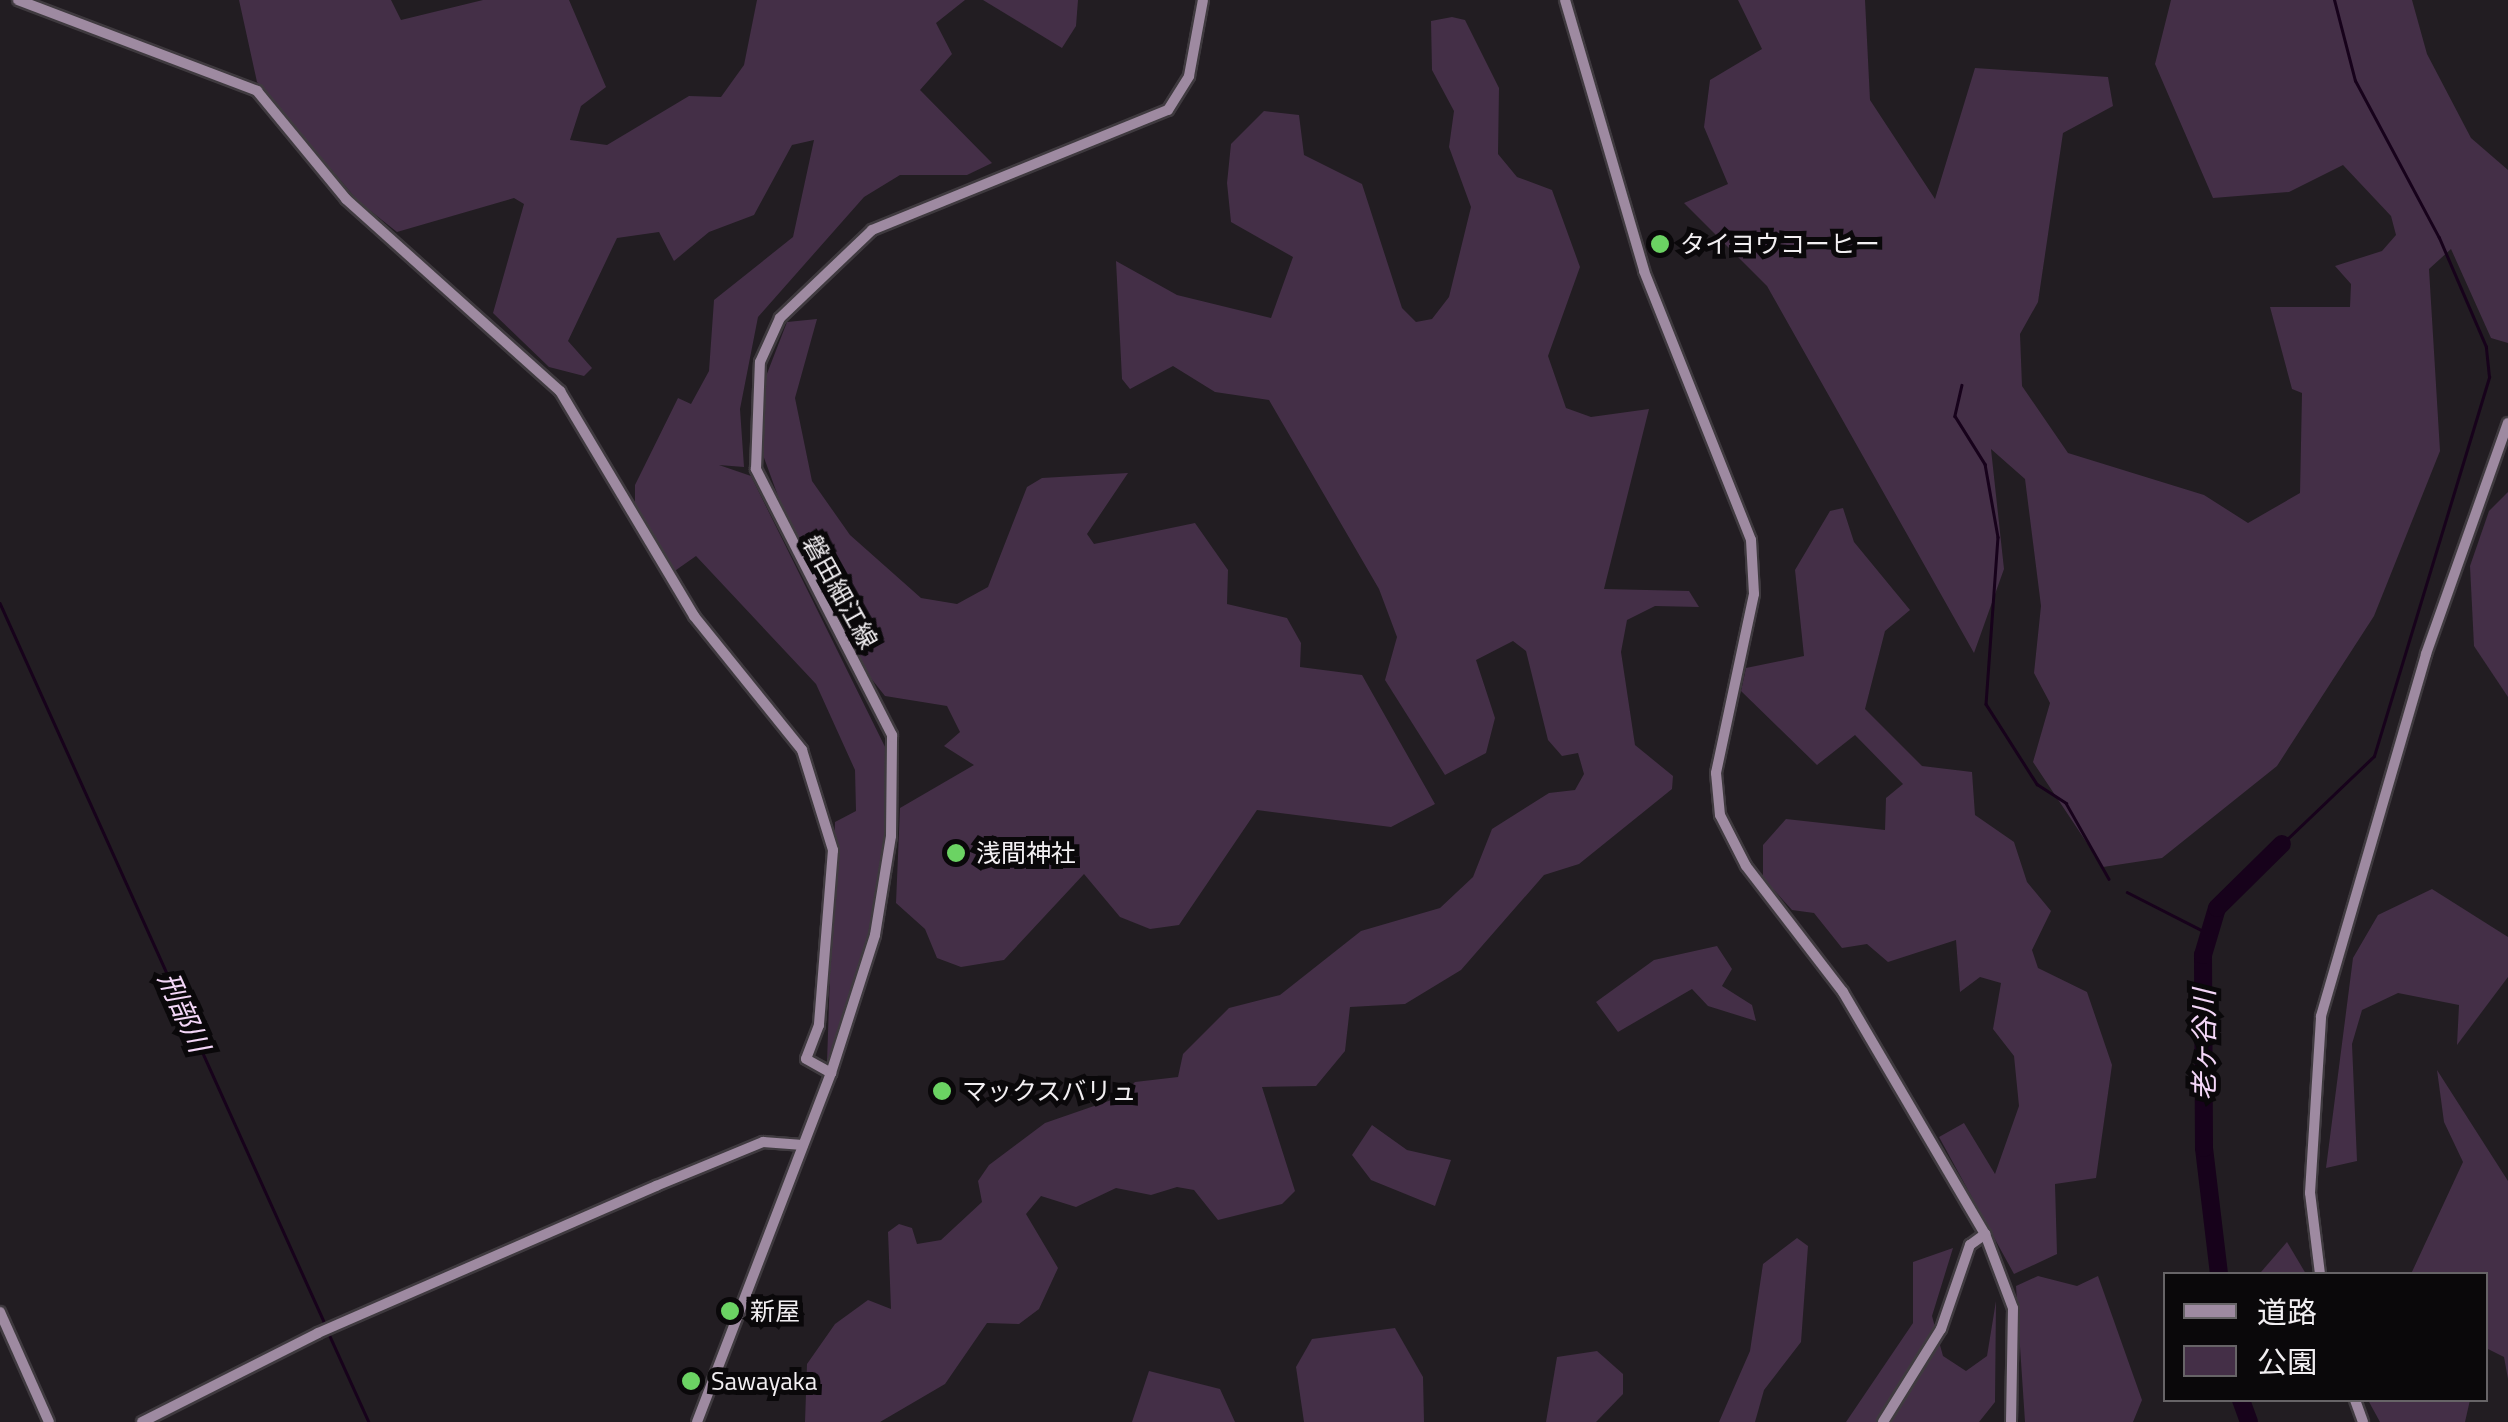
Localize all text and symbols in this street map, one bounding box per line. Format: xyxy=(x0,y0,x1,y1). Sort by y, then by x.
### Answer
place label: タイヨウコーヒー xyxy=(1680,229,1880,259)
marker: タイヨウコーヒー xyxy=(1649,233,1671,255)
street label: 磐田細江線 xyxy=(797,530,883,654)
place label: 浅間神社 xyxy=(976,838,1076,868)
marker: 浅間神社 xyxy=(945,842,967,864)
water label: 刑部川 xyxy=(152,967,216,1057)
water label: 老ヶ谷川 xyxy=(2187,989,2221,1101)
place label: マックスバリュ xyxy=(962,1076,1137,1106)
marker: マックスバリュ xyxy=(931,1080,953,1102)
legend xyxy=(2163,1272,2488,1402)
text: 道路 xyxy=(2257,1289,2317,1335)
place label: 新屋 xyxy=(750,1296,800,1326)
marker: 新屋 xyxy=(719,1300,741,1322)
text: 公園 xyxy=(2257,1339,2317,1385)
place label: Sawayaka xyxy=(711,1366,817,1396)
marker: Sawayaka xyxy=(680,1370,702,1392)

